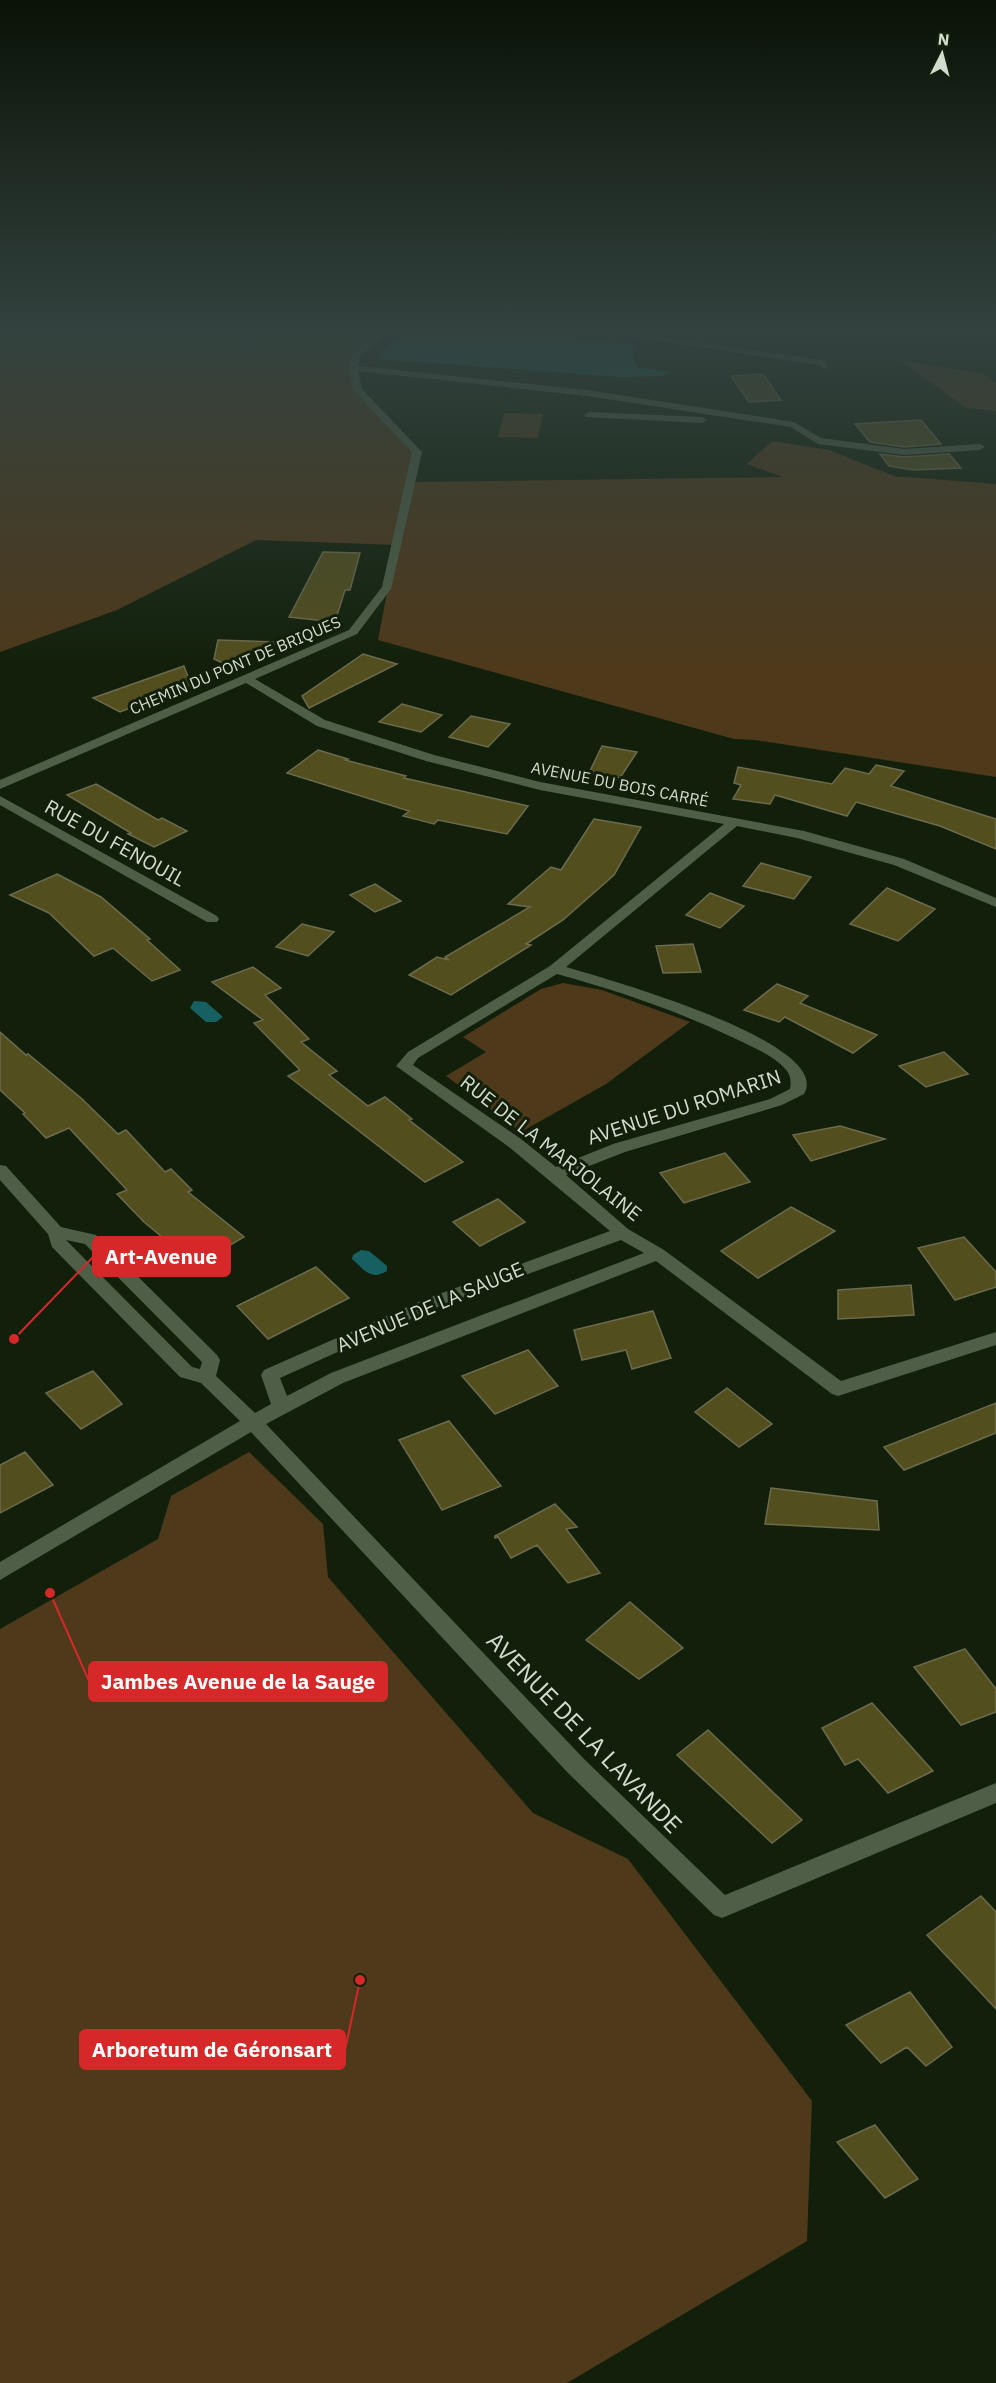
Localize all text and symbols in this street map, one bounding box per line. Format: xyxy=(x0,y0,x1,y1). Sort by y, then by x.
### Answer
north arrow xyxy=(912,24,972,84)
text: N xyxy=(937,29,950,50)
street label: CHEMIN DU PONT DE BRIQUES xyxy=(126,611,344,719)
street label: AVENUE DU BOIS CARRÉ xyxy=(529,756,711,811)
street label: RUE DU FENOUIL xyxy=(40,793,190,892)
street label: AVENUE DU ROMARIN xyxy=(583,1062,784,1151)
street label: RUE DE LA MARJOLAINE xyxy=(455,1068,648,1227)
callout: Art-Avenue xyxy=(93,1237,230,1276)
text: Art-Avenue xyxy=(105,1242,217,1270)
street label: AVENUE DE LA SAUGE xyxy=(332,1255,528,1358)
street label: AVENUE DE LA LAVANDE xyxy=(480,1625,689,1840)
callout: Jambes Avenue de la Sauge xyxy=(89,1662,387,1701)
text: Jambes Avenue de la Sauge xyxy=(101,1667,376,1695)
callout: Arboretum de Géronsart xyxy=(80,2030,345,2069)
text: Arboretum de Géronsart xyxy=(92,2035,332,2063)

